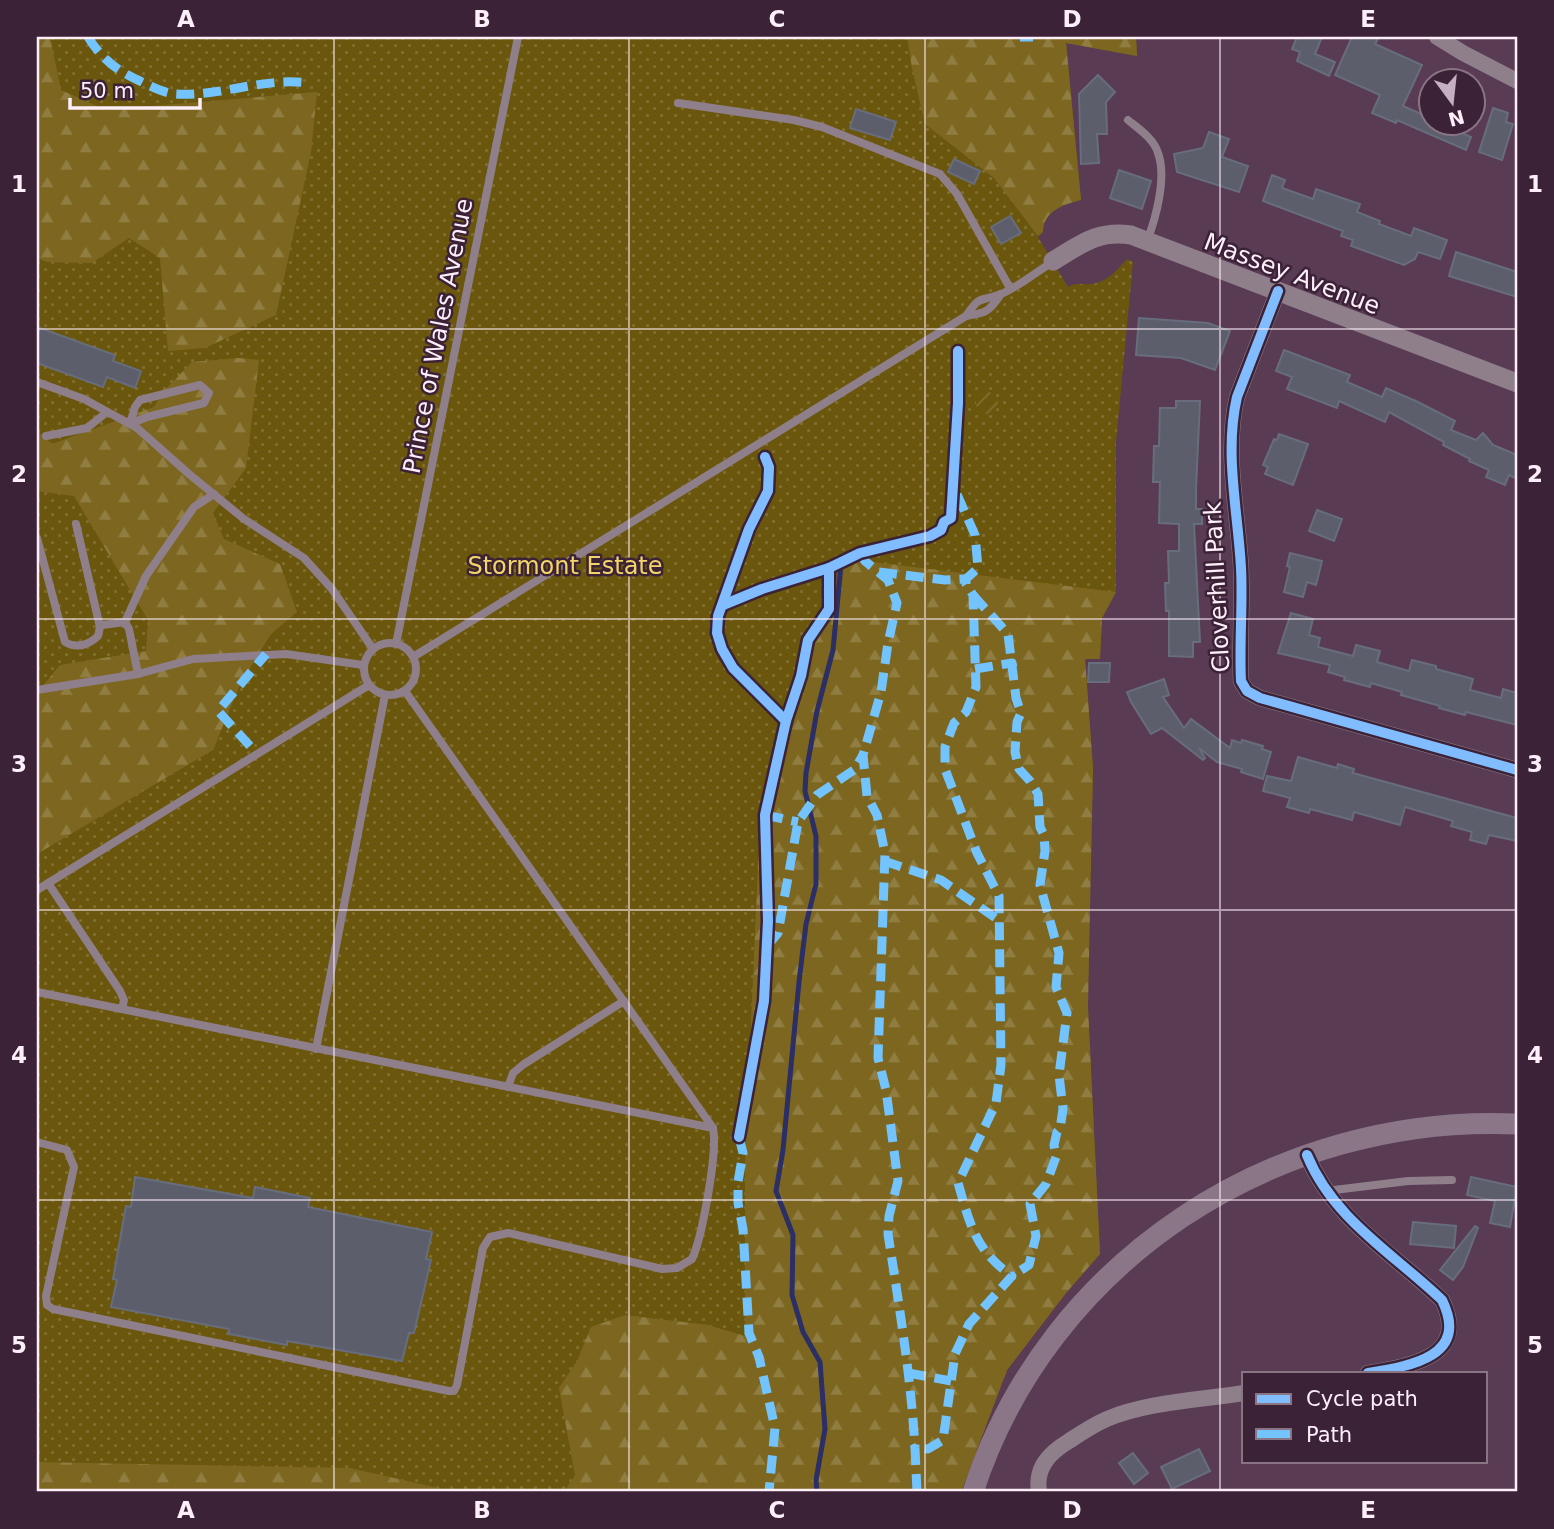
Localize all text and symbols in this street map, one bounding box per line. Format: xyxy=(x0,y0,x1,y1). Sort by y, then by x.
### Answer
text: A xyxy=(177,6,195,32)
text: B xyxy=(473,6,491,32)
text: C xyxy=(769,6,785,32)
text: D xyxy=(1062,6,1082,32)
text: E xyxy=(1360,6,1376,32)
scale bar xyxy=(70,66,200,110)
north arrow xyxy=(1418,66,1488,136)
text: 50 m xyxy=(80,79,134,103)
text: N xyxy=(1446,106,1467,131)
text: 1 xyxy=(11,171,27,197)
text: 1 xyxy=(1527,171,1543,197)
street label: Prince of Wales Avenue xyxy=(398,196,478,476)
street label: Massey Avenue xyxy=(1200,228,1384,320)
text: 2 xyxy=(11,461,27,487)
text: 2 xyxy=(1527,461,1543,487)
street label: Cloverhill Park xyxy=(1199,501,1235,673)
park label: Stormont Estate xyxy=(467,552,663,580)
text: 3 xyxy=(11,751,27,777)
text: 3 xyxy=(1527,751,1543,777)
text: 4 xyxy=(11,1042,27,1068)
text: 4 xyxy=(1527,1042,1543,1068)
text: 5 xyxy=(11,1332,27,1358)
text: 5 xyxy=(1527,1332,1543,1358)
legend xyxy=(1242,1372,1488,1462)
text: Cycle path xyxy=(1306,1387,1418,1411)
text: Path xyxy=(1306,1423,1352,1447)
text: A xyxy=(177,1497,195,1523)
text: B xyxy=(473,1497,491,1523)
text: C xyxy=(769,1497,785,1523)
text: D xyxy=(1062,1497,1082,1523)
text: E xyxy=(1360,1497,1376,1523)

